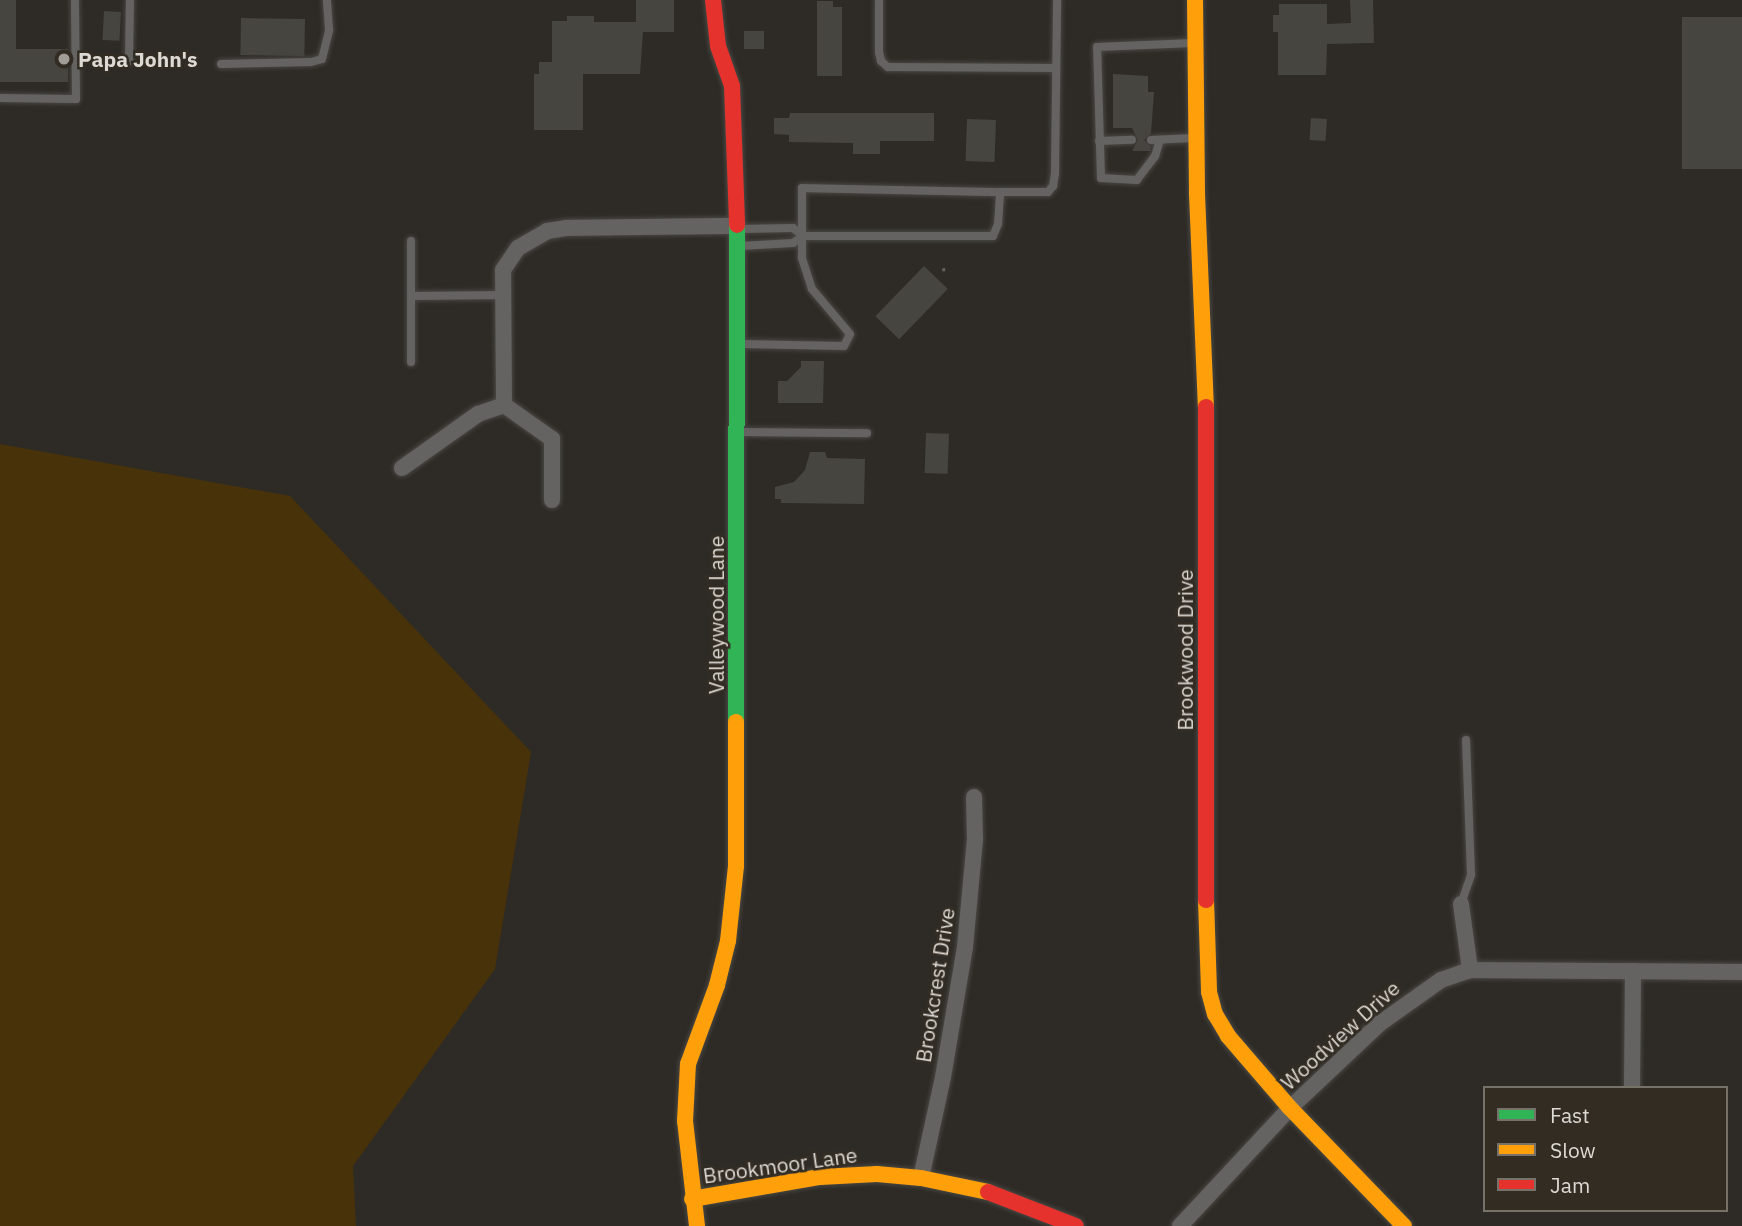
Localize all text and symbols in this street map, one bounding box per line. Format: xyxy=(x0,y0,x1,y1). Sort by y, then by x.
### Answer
place label: Papa John's xyxy=(78,46,198,72)
marker: Papa John's xyxy=(56,51,72,67)
street label: Valleywood Lane xyxy=(703,536,729,694)
street label: Brookwood Drive xyxy=(1172,569,1198,731)
street label: Brookcrest Drive xyxy=(910,906,960,1064)
street label: Woodview Drive xyxy=(1275,975,1405,1095)
legend xyxy=(1483,1086,1728,1212)
text: Fast xyxy=(1550,1101,1590,1129)
text: Slow xyxy=(1550,1136,1596,1164)
street label: Brookmoor Lane xyxy=(701,1142,859,1188)
text: Jam xyxy=(1550,1171,1590,1199)

